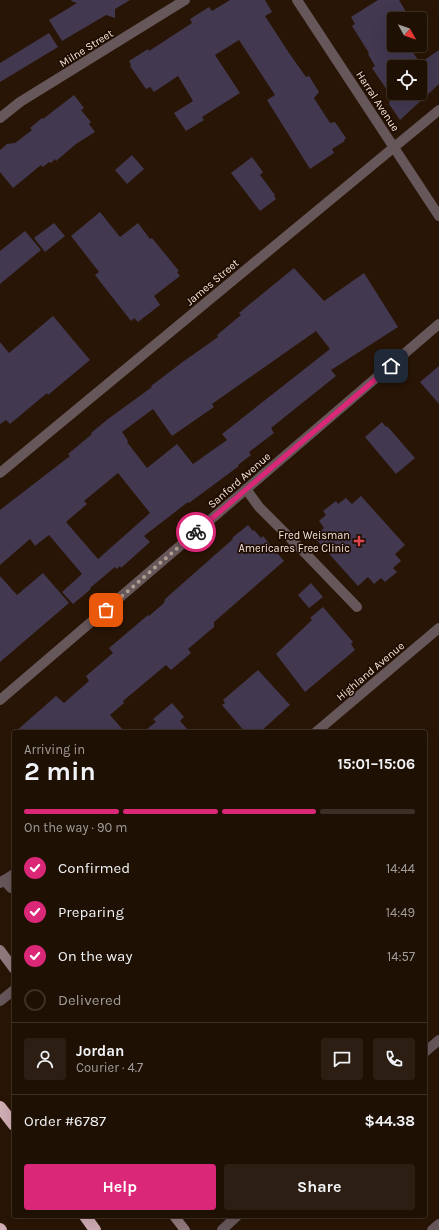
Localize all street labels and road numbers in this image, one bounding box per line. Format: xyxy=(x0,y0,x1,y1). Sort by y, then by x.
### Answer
street label: Milne Street xyxy=(57,27,115,70)
street label: Harral Avenue xyxy=(353,69,402,134)
street label: James Street xyxy=(183,257,241,308)
street label: Sanford Avenue xyxy=(205,450,273,511)
street label: Highland Avenue xyxy=(334,639,407,704)

